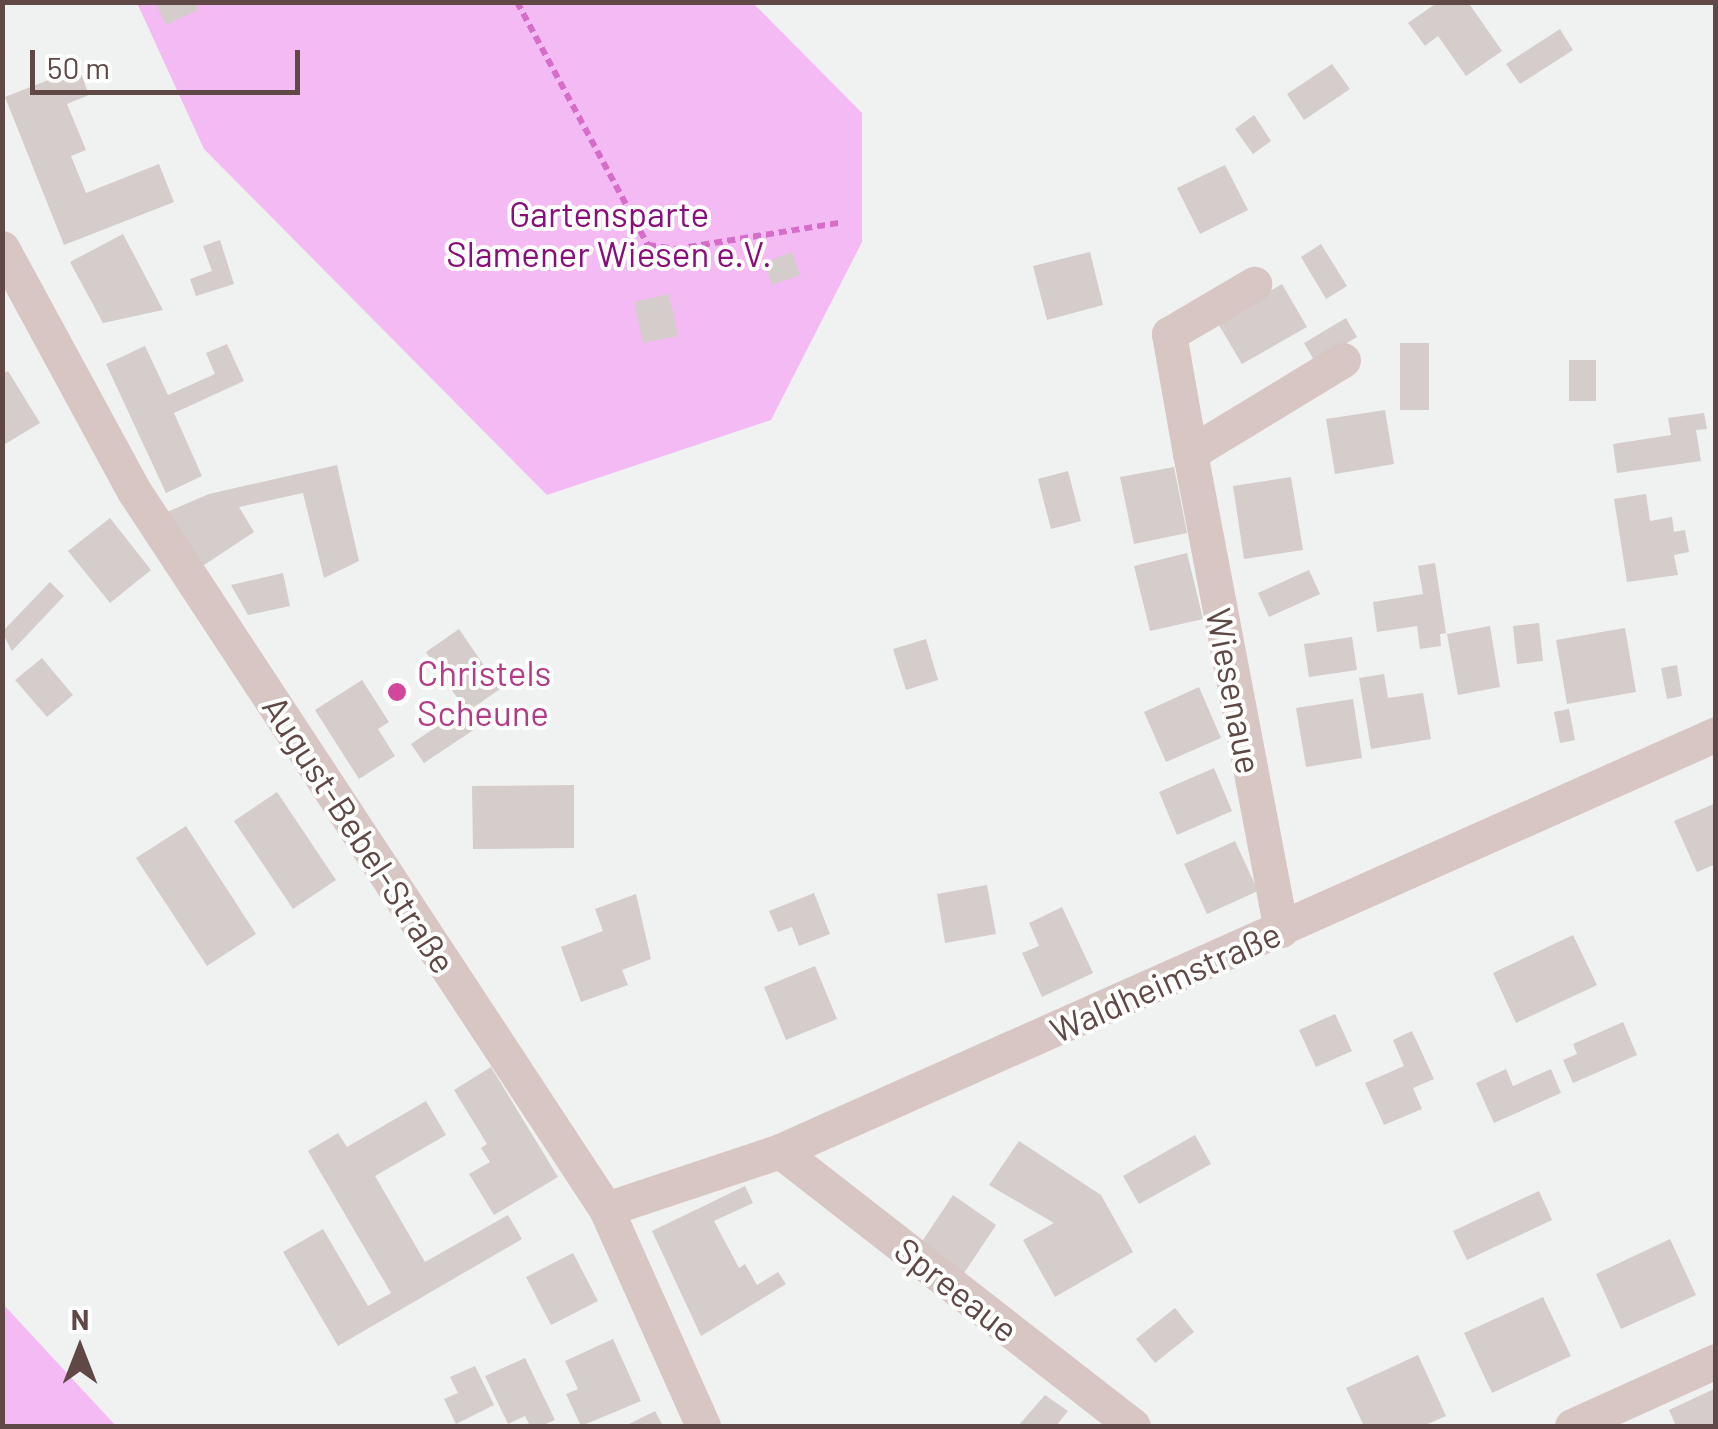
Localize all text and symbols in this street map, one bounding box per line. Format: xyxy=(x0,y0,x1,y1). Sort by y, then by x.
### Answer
scale bar xyxy=(35,30,305,92)
text: 50 m xyxy=(47,49,110,85)
park label: Gartensparte Slamener Wiesen e.V. xyxy=(446,192,772,274)
street label: Wiesenaue xyxy=(1198,605,1272,777)
place label: Christels Scheune xyxy=(417,651,551,733)
marker: Christels Scheune xyxy=(386,681,408,703)
street label: August-Bebel-Straße xyxy=(255,687,465,981)
street label: Waldheimstraße xyxy=(1043,911,1287,1051)
street label: Spreeaue xyxy=(887,1228,1027,1350)
north arrow xyxy=(30,1299,130,1399)
text: N xyxy=(71,1302,89,1336)

